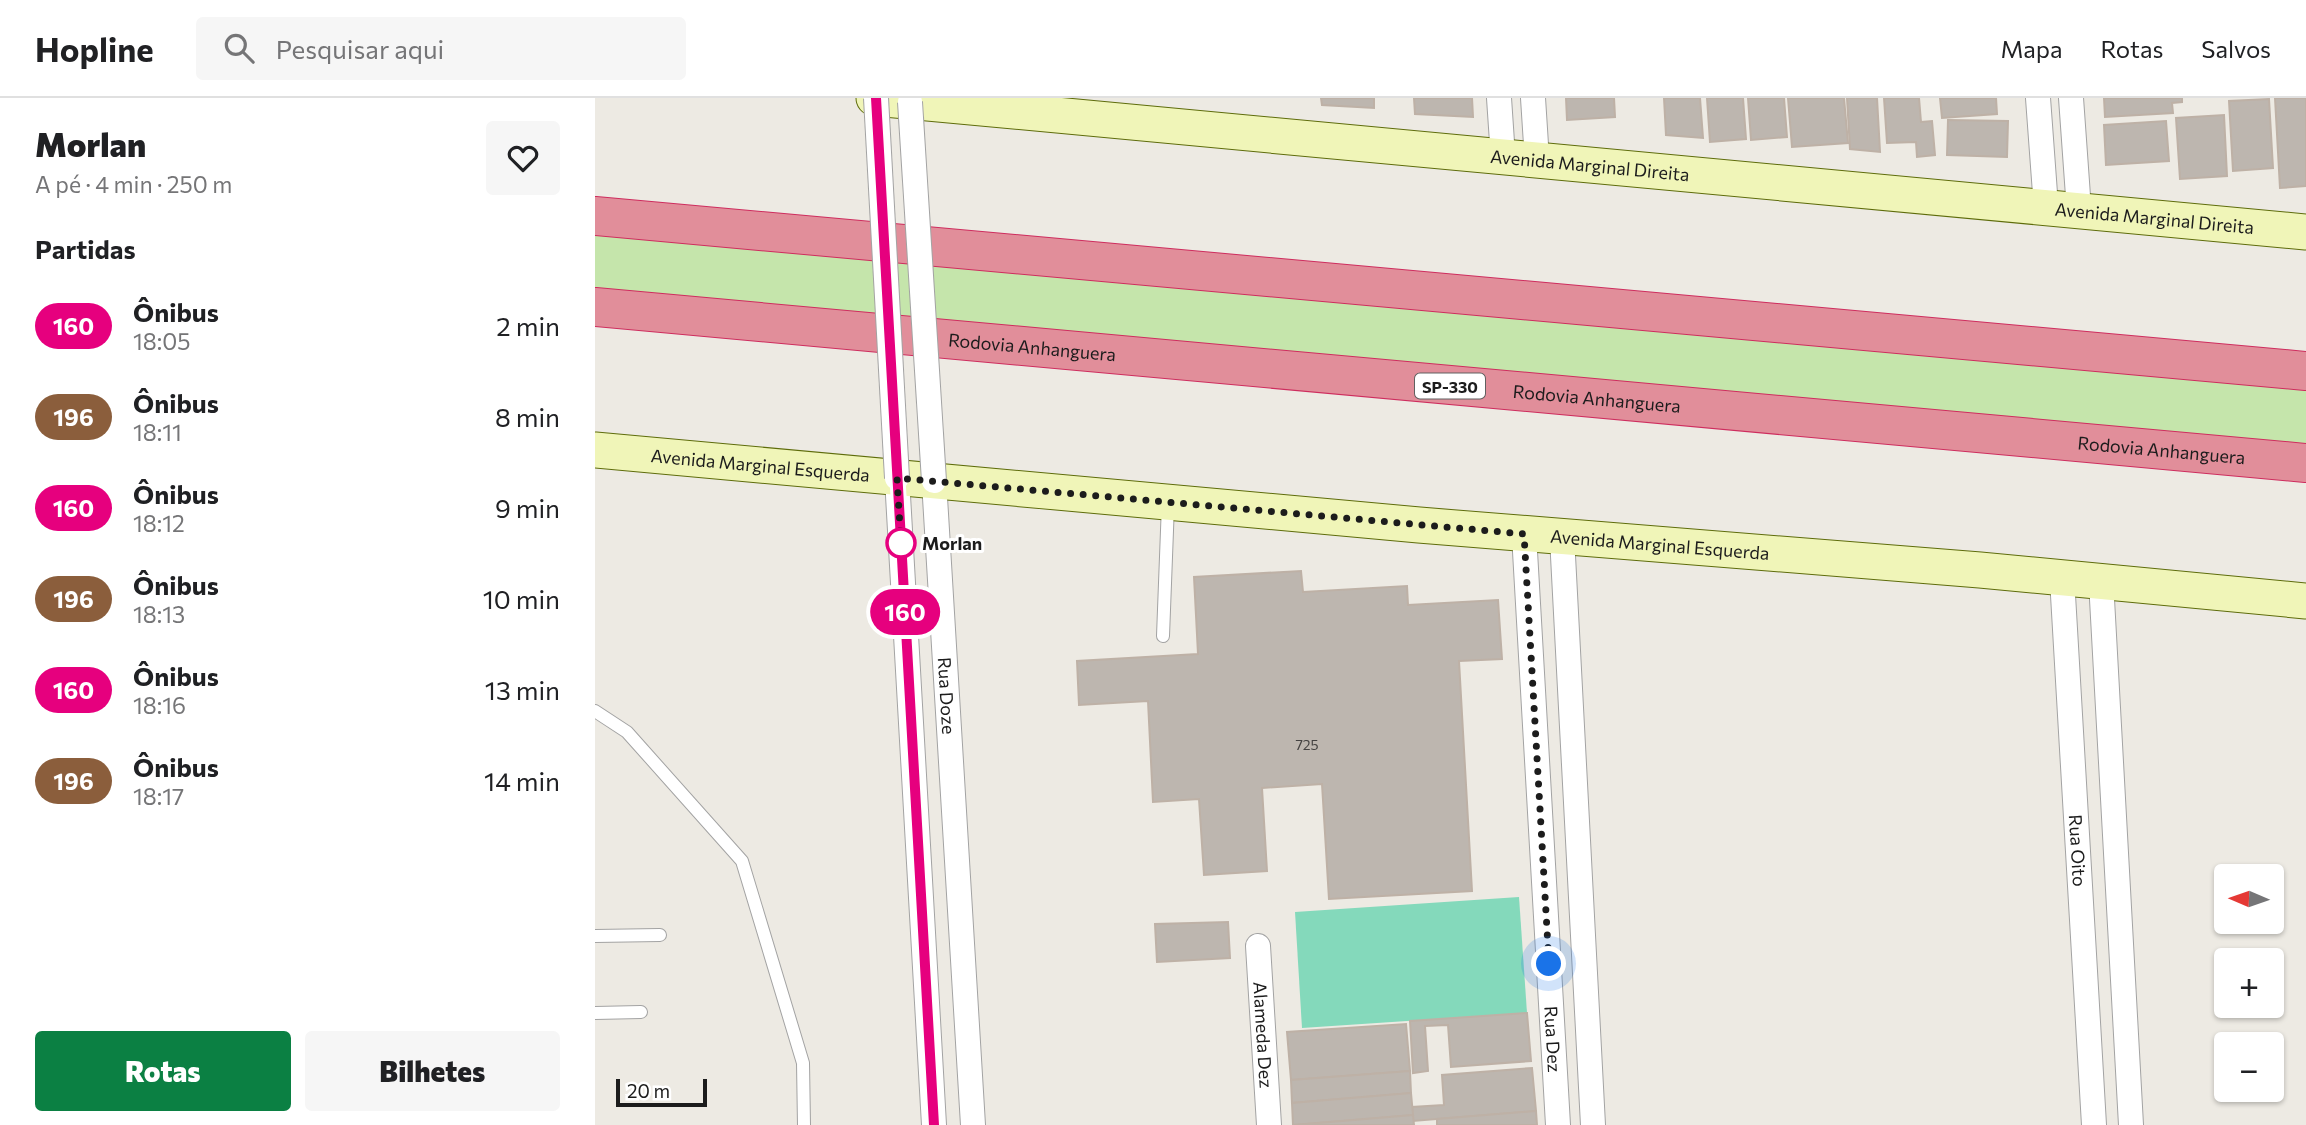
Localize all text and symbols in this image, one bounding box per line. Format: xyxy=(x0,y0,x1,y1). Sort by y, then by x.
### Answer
search box xyxy=(196,17,686,80)
text: Hopline xyxy=(35,28,154,69)
icon: search xyxy=(220,29,258,67)
text: Pesquisar aqui xyxy=(276,33,444,64)
text: Mapa xyxy=(2001,34,2063,63)
text: Rotas xyxy=(2101,34,2163,63)
text: Salvos xyxy=(2201,34,2271,63)
button: heart xyxy=(486,121,560,195)
text: Morlan xyxy=(35,123,146,164)
street label: Avenida Marginal Direita xyxy=(1489,145,1690,185)
text: A pé · 4 min · 250 m xyxy=(35,170,232,198)
street label: Avenida Marginal Direita xyxy=(2054,198,2255,238)
text: Partidas xyxy=(35,233,136,264)
text: Ônibus xyxy=(133,296,219,327)
text: 2 min xyxy=(496,310,560,341)
text: 160 xyxy=(53,311,94,340)
text: 18:05 xyxy=(133,327,190,355)
street label: Rodovia Anhanguera xyxy=(947,328,1117,365)
road number: SP-330 xyxy=(1415,374,1485,398)
street label: Rodovia Anhanguera xyxy=(1512,380,1682,417)
text: Ônibus xyxy=(133,387,219,418)
text: 8 min xyxy=(495,401,560,432)
text: 196 xyxy=(53,402,94,431)
text: 18:11 xyxy=(133,418,182,446)
street label: Rodovia Anhanguera xyxy=(2077,431,2246,468)
street label: Avenida Marginal Esquerda xyxy=(650,444,871,486)
text: Ônibus xyxy=(133,478,219,509)
text: 9 min xyxy=(495,492,560,523)
text: 160 xyxy=(53,493,94,522)
text: 18:12 xyxy=(133,509,185,537)
street label: Avenida Marginal Esquerda xyxy=(1549,525,1770,564)
marker: Morlan xyxy=(886,528,916,558)
place label: Morlan xyxy=(922,532,982,554)
text: Ônibus xyxy=(133,569,219,600)
text: 10 min xyxy=(483,583,560,614)
text: 196 xyxy=(53,584,94,613)
line badge: 160 xyxy=(865,589,945,635)
text: 160 xyxy=(884,597,926,626)
text: 18:13 xyxy=(133,600,185,628)
street label: Rua Doze xyxy=(934,656,960,735)
text: Ônibus xyxy=(133,660,219,691)
text: 13 min xyxy=(485,674,560,705)
text: 160 xyxy=(53,675,94,704)
text: 18:16 xyxy=(133,691,186,719)
house number: 725 xyxy=(1295,736,1319,753)
text: Ônibus xyxy=(133,751,219,782)
text: 14 min xyxy=(484,765,560,796)
text: 196 xyxy=(53,766,94,795)
text: 18:17 xyxy=(133,782,184,810)
street label: Rua Oito xyxy=(2065,814,2091,887)
north arrow xyxy=(2214,864,2284,934)
map controls xyxy=(2214,864,2284,1102)
your location xyxy=(1531,946,1566,981)
button: + xyxy=(2214,948,2284,1018)
street label: Alameda Dez xyxy=(1249,981,1278,1089)
street label: Rua Dez xyxy=(1540,1005,1566,1073)
button: Rotas xyxy=(35,1031,291,1111)
button: Bilhetes xyxy=(305,1031,560,1111)
button: − xyxy=(2214,1032,2284,1102)
scale bar xyxy=(616,1076,707,1108)
text: 20 m xyxy=(627,1079,670,1102)

